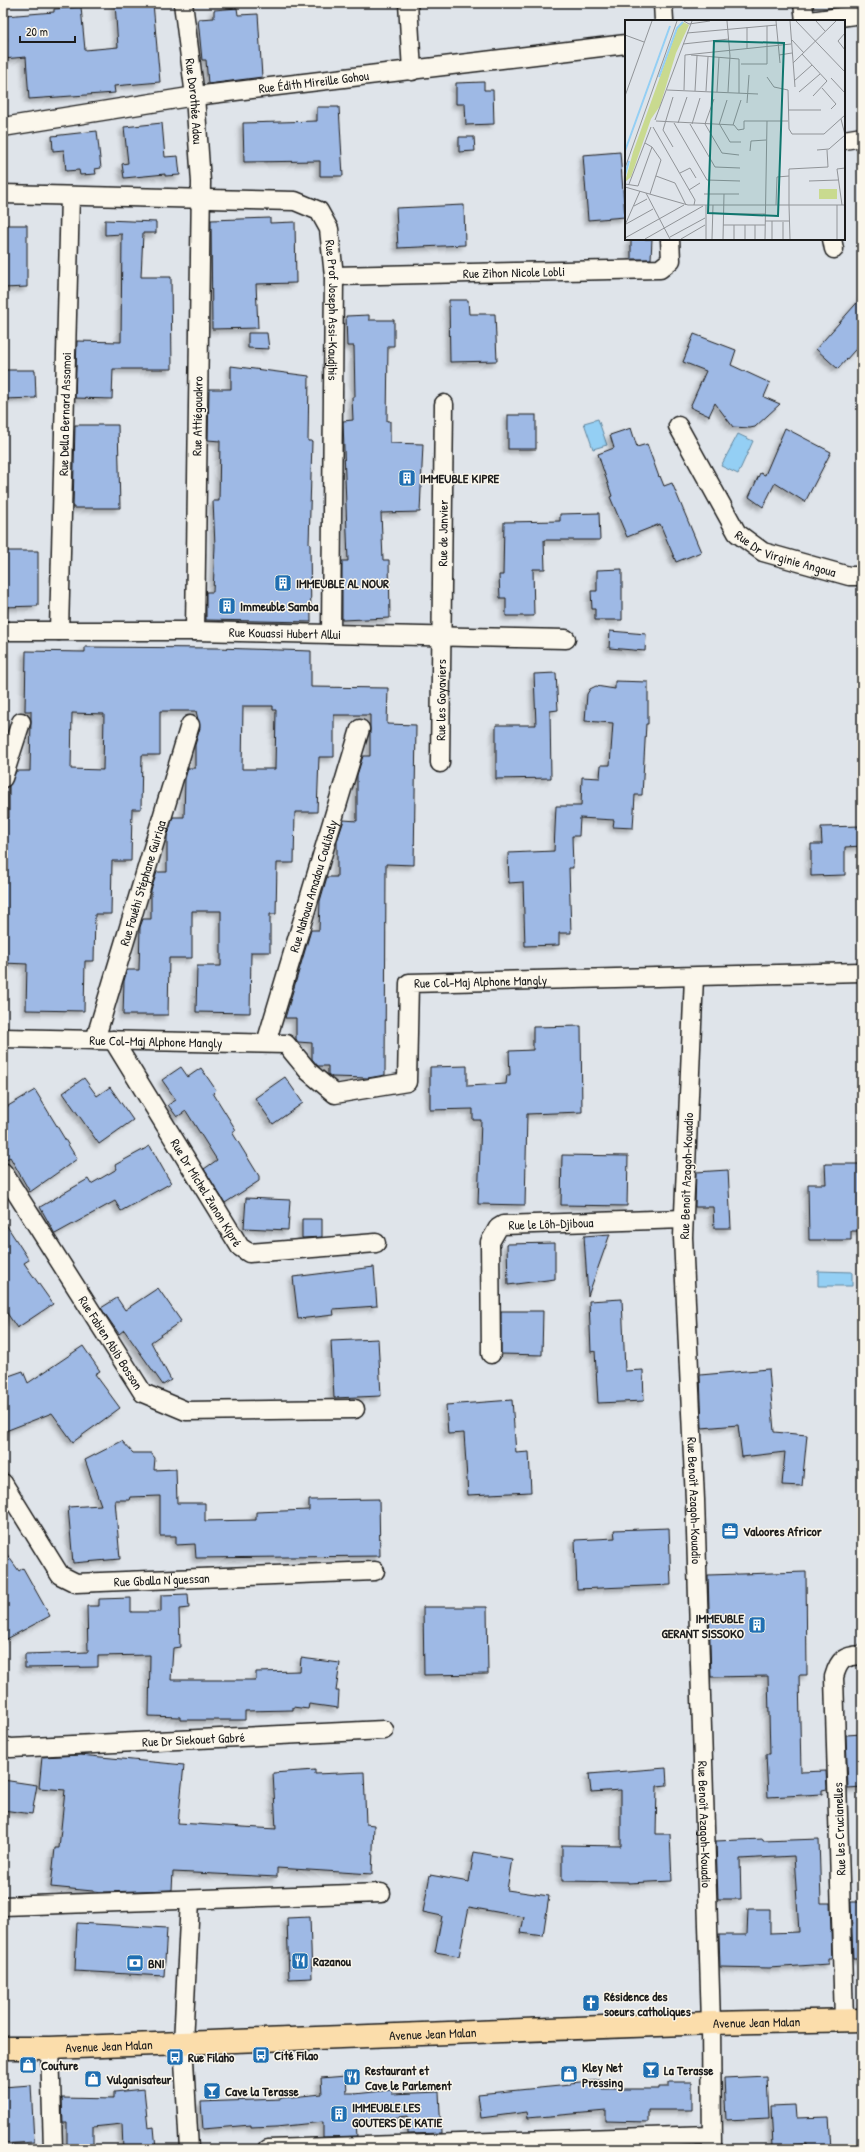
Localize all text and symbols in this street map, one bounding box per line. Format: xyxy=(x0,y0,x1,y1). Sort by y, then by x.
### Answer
scale bar xyxy=(20,18,75,44)
inset map xyxy=(625,20,845,240)
text: 20 m xyxy=(26,23,48,40)
street label: Rue Dorothée Adou xyxy=(181,57,207,145)
street label: Rue Édith Mireille Gohou xyxy=(257,66,370,97)
street label: Rue Prof Joseph Assi-Kaudjhis xyxy=(321,239,343,381)
street label: Rue Zihon Nicole Lobli xyxy=(463,262,565,282)
street label: Rue Della Bernard Assamoi xyxy=(54,352,75,476)
street label: Rue Attiégouakro xyxy=(187,376,207,456)
building icon: IMMEUBLE KIPRE xyxy=(397,468,417,488)
place label: IMMEUBLE KIPRE xyxy=(420,469,500,487)
street label: Rue de Janvier xyxy=(433,500,452,566)
street label: Rue Dr Virginie Angoua xyxy=(732,526,838,581)
building icon: IMMEUBLE AL NOUR xyxy=(273,573,293,593)
place label: IMMEUBLE AL NOUR xyxy=(296,574,389,592)
building icon: Immeuble Samba xyxy=(217,596,237,616)
place label: Immeuble Samba xyxy=(240,597,319,615)
street label: Rue Kouassi Hubert Allui xyxy=(229,623,341,643)
street label: Rue les Goyaviers xyxy=(431,659,450,741)
street label: Rue Nahoua Amadou Coulibaly xyxy=(285,817,342,954)
street label: Rue Fouéhi Stéphane Guiriga xyxy=(115,818,170,948)
street label: Rue Col-Maj Alphone Mangly xyxy=(414,971,548,992)
street label: Rue Col-Maj Alphone Mangly xyxy=(89,1031,223,1052)
street label: Rue Benoît Azagoh-Kouadio xyxy=(675,1112,697,1240)
street label: Rue Dr Michel Zunon Kipré xyxy=(167,1135,247,1250)
street label: Rue le Lôh-Djiboua xyxy=(508,1213,594,1234)
street label: Rue Fabien Abib Bosson xyxy=(75,1292,148,1393)
street label: Rue Benoît Azagoh-Kouadio xyxy=(683,1437,706,1564)
office icon: Valoores Africor xyxy=(720,1521,740,1541)
place label: Valoores Africor xyxy=(743,1522,823,1540)
street label: Rue Gballa N'guessan xyxy=(113,1569,210,1590)
place label: IMMEUBLE GERANT SISSOKO xyxy=(662,1609,745,1642)
building icon: IMMEUBLE GERANT SISSOKO xyxy=(747,1615,767,1635)
street label: Rue Dr Siekouet Gabré xyxy=(142,1728,245,1751)
street label: Rue Benoît Azagoh-Kouadio xyxy=(694,1761,716,1888)
street label: Rue les Crucianelles xyxy=(828,1782,850,1876)
restaurant icon: Razanou xyxy=(290,1951,310,1971)
place label: Razanou xyxy=(313,1952,352,1970)
bank icon: BNI xyxy=(125,1953,145,1973)
place label: BNI xyxy=(148,1954,165,1972)
place label: Résidence des soeurs catholiques xyxy=(604,1987,691,2021)
church icon: Résidence des soeurs catholiques xyxy=(581,1993,601,2013)
street label: Avenue Jean Malan xyxy=(713,2012,800,2032)
street label: Avenue Jean Malan xyxy=(389,2023,477,2044)
street label: Avenue Jean Malan xyxy=(65,2035,153,2056)
bus stop icon: Cité Filao xyxy=(251,2045,271,2065)
place label: Cité Filao xyxy=(274,2046,319,2064)
bus stop icon: Rue Filaho xyxy=(165,2047,185,2067)
place label: Rue Filaho xyxy=(188,2048,235,2066)
shop icon: Couture xyxy=(18,2055,38,2075)
place label: Couture xyxy=(41,2056,79,2074)
place label: Kley Net Pressing xyxy=(582,2058,623,2092)
bar icon: La Terasse xyxy=(641,2060,661,2080)
place label: Restaurant et Cave le Parlement xyxy=(365,2061,452,2094)
place label: La Terasse xyxy=(664,2061,714,2079)
shop icon: Kley Net Pressing xyxy=(559,2064,579,2084)
restaurant icon: Restaurant et Cave le Parlement xyxy=(342,2067,362,2087)
shop icon: Vulganisateur xyxy=(83,2069,103,2089)
place label: Vulganisateur xyxy=(106,2070,173,2089)
bar icon: Cave la Terasse xyxy=(202,2081,222,2101)
place label: Cave la Terasse xyxy=(225,2082,299,2100)
place label: IMMEUBLE LES GOUTERS DE KATIE xyxy=(352,2098,443,2131)
building icon: IMMEUBLE LES GOUTERS DE KATIE xyxy=(329,2104,349,2124)

